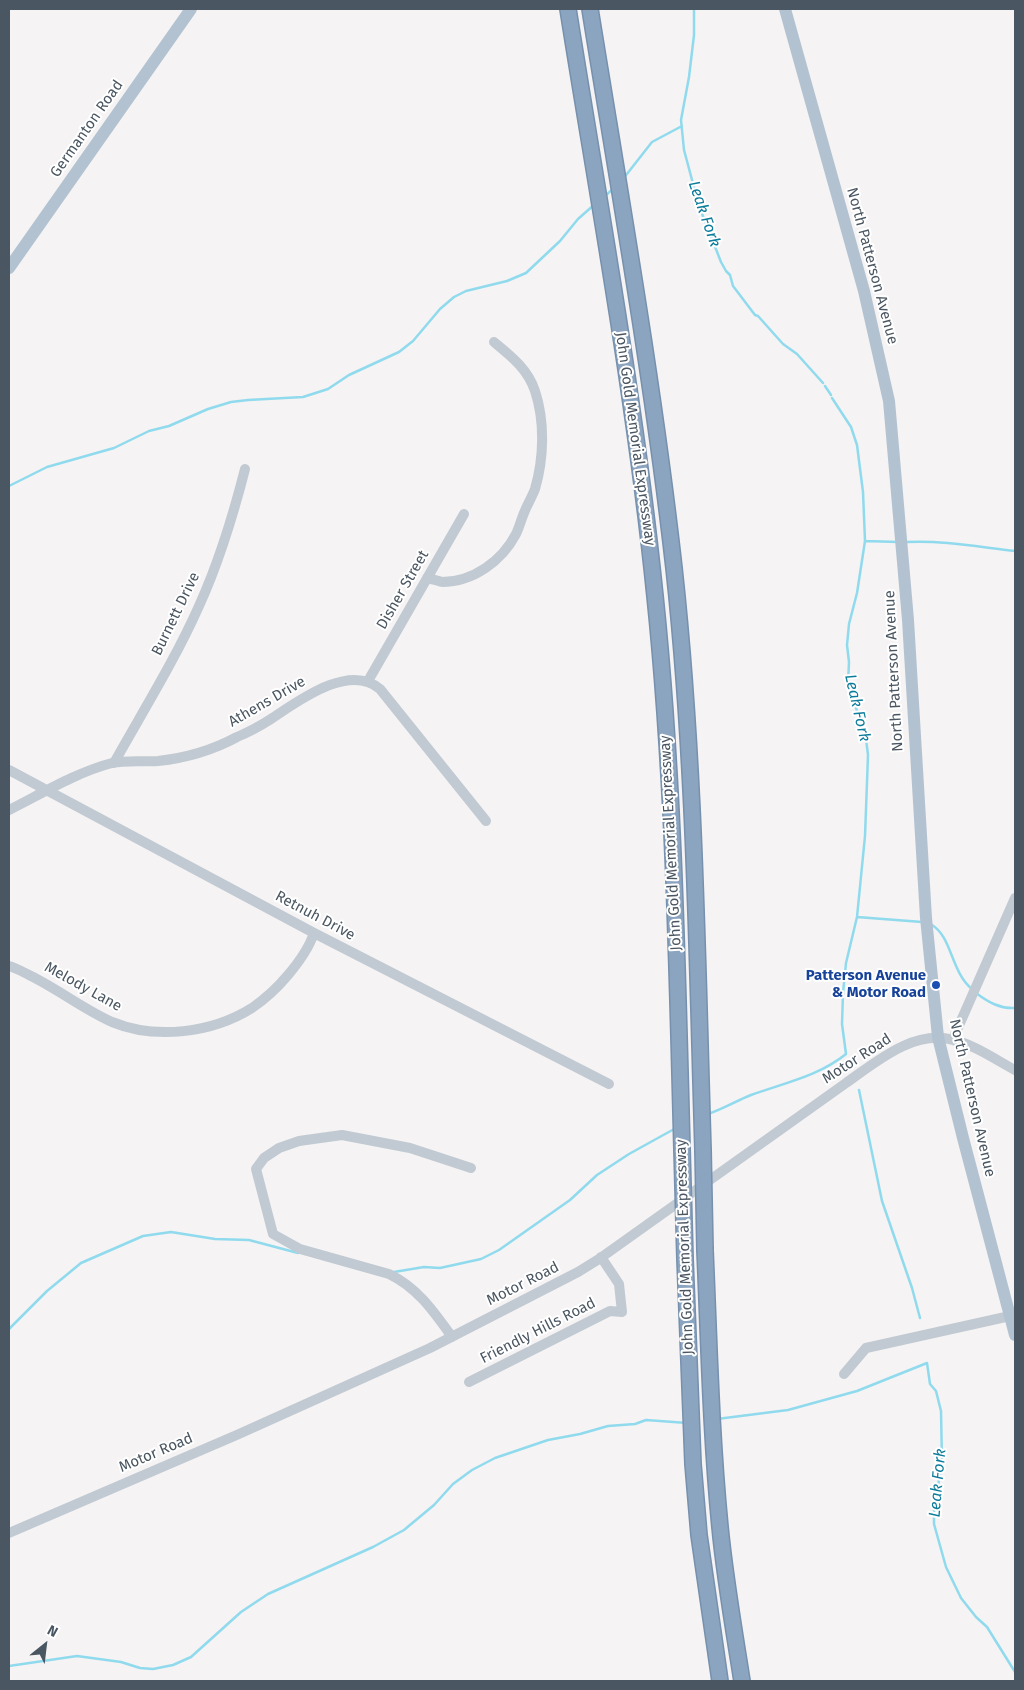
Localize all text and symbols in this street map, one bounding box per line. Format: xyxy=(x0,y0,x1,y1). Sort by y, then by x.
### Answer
street label: Germanton Road xyxy=(47,77,127,181)
water label: Leak Fork xyxy=(684,178,724,250)
street label: North Patterson Avenue xyxy=(842,186,902,346)
street label: John Gold Memorial Expressway xyxy=(611,331,659,547)
street label: Disher Street xyxy=(373,547,433,633)
street label: Burnett Drive xyxy=(148,569,204,659)
street label: North Patterson Avenue xyxy=(881,590,907,752)
water label: Leak Fork xyxy=(840,672,874,744)
street label: Athens Drive xyxy=(225,673,309,731)
street label: John Gold Memorial Expressway xyxy=(656,735,686,951)
street label: Retnuh Drive xyxy=(272,887,358,945)
street label: Melody Lane xyxy=(41,958,125,1016)
place label: Patterson Avenue & Motor Road xyxy=(806,967,926,1002)
marker: Patterson Avenue & Motor Road xyxy=(930,979,942,991)
street label: North Patterson Avenue xyxy=(945,1017,999,1179)
street label: Motor Road xyxy=(819,1030,895,1088)
street label: John Gold Memorial Expressway xyxy=(672,1139,698,1355)
street label: Motor Road xyxy=(484,1258,562,1310)
street label: Friendly Hills Road xyxy=(477,1294,599,1368)
street label: Motor Road xyxy=(116,1429,196,1477)
water label: Leak Fork xyxy=(925,1448,951,1518)
north arrow xyxy=(20,1620,70,1670)
text: N xyxy=(44,1622,61,1641)

